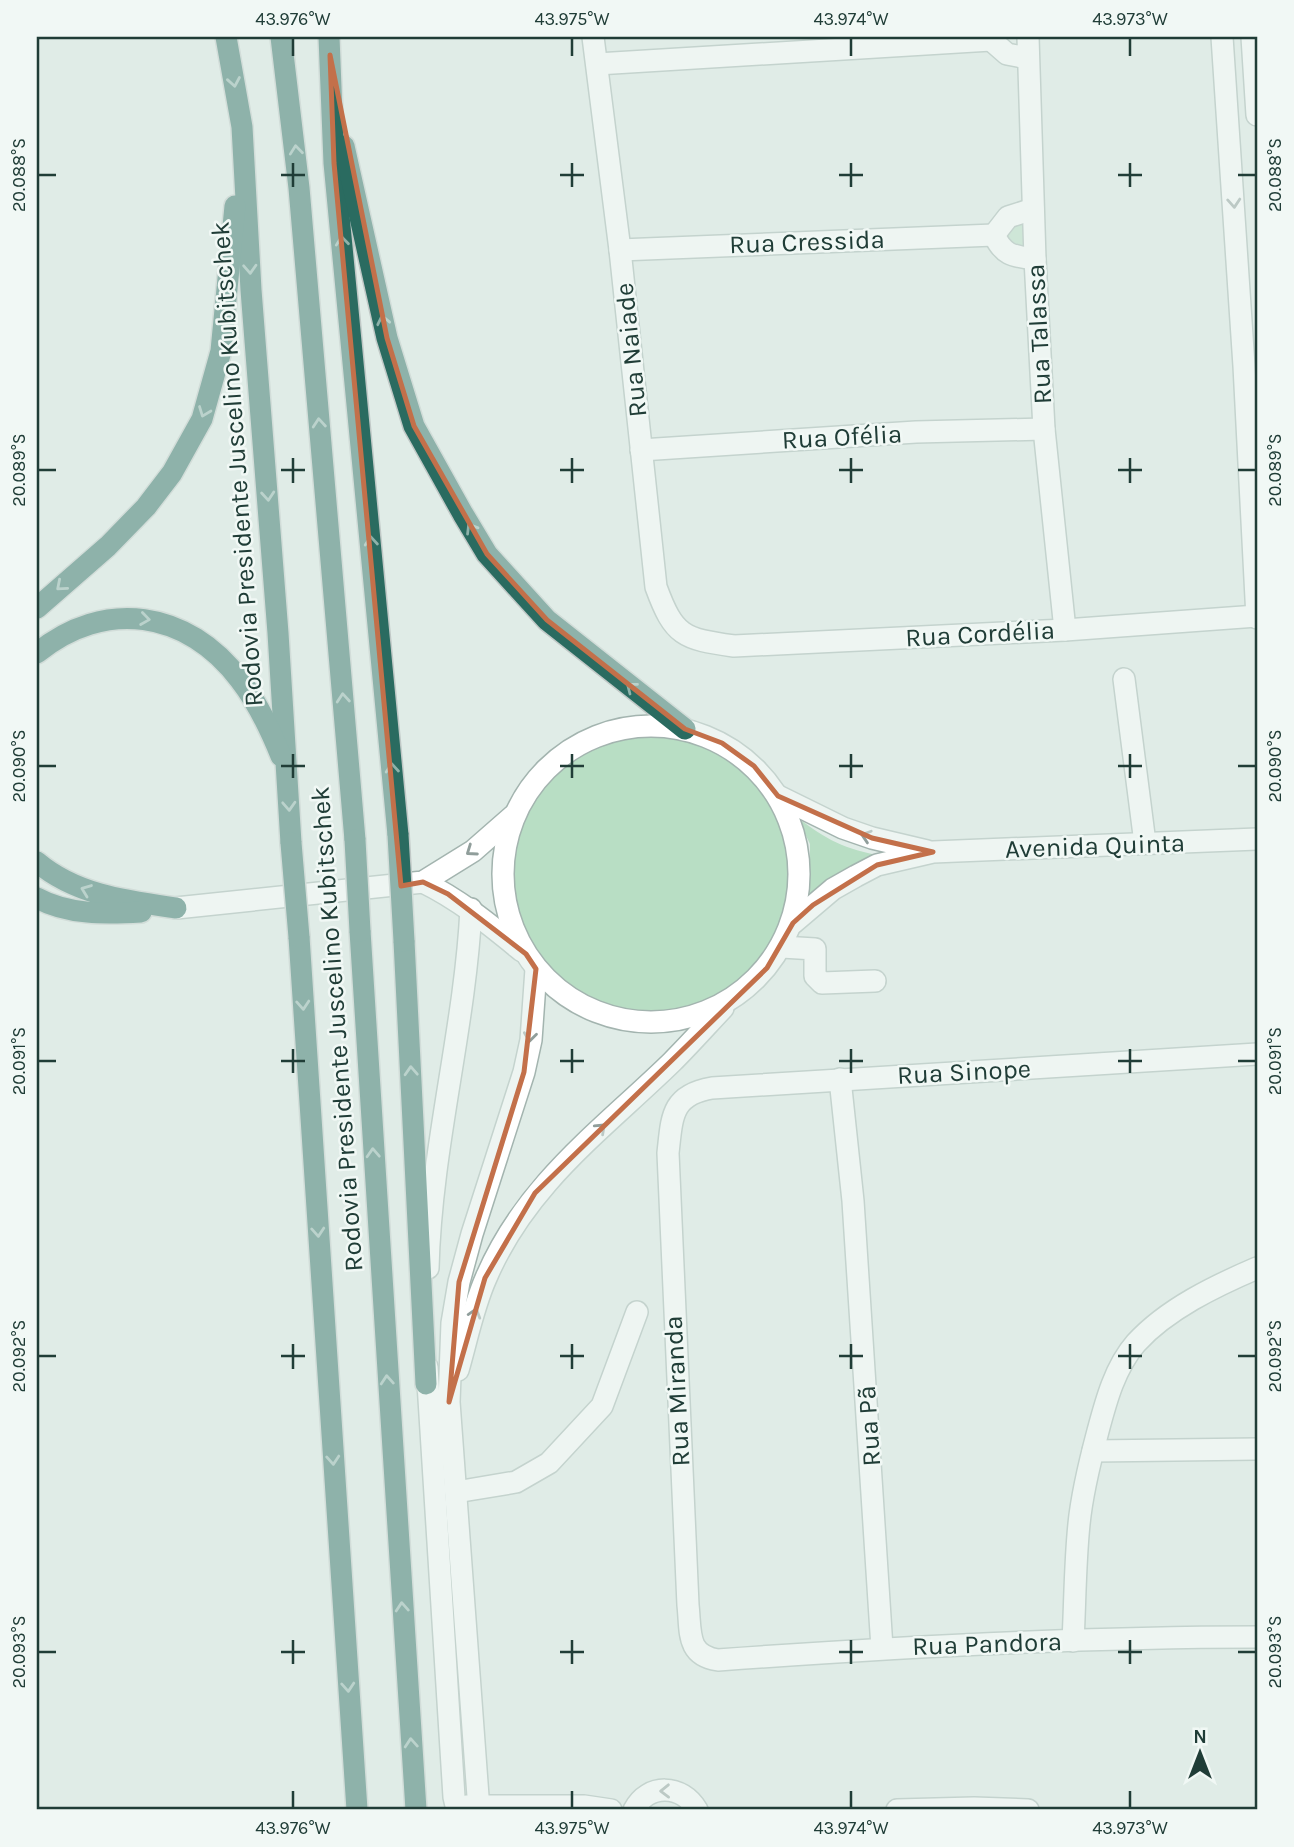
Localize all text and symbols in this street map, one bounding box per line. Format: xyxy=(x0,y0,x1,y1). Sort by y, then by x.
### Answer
text: 43.976°W xyxy=(255,8,331,30)
text: 43.975°W xyxy=(534,8,610,30)
text: 43.974°W xyxy=(813,8,889,30)
text: 43.973°W xyxy=(1092,8,1168,30)
one-way arrow xyxy=(226,76,241,88)
text: 20.088°S xyxy=(8,138,30,212)
text: 20.088°S xyxy=(1264,138,1286,212)
one-way arrow xyxy=(288,144,303,156)
one-way arrow xyxy=(1226,197,1241,208)
street label: Rodovia Presidente Juscelino Kubitschek xyxy=(205,220,269,708)
street label: Rua Cressida xyxy=(729,224,885,260)
one-way arrow xyxy=(335,236,350,247)
street label: Rua Talassa xyxy=(1020,263,1058,405)
one-way arrow xyxy=(242,264,257,275)
street label: Rua Naiade xyxy=(609,281,653,419)
one-way arrow xyxy=(377,314,392,326)
one-way arrow xyxy=(198,406,212,418)
one-way arrow xyxy=(312,417,327,428)
street label: Rua Ofélia xyxy=(781,418,903,456)
text: 20.089°S xyxy=(8,433,30,507)
text: 20.089°S xyxy=(1264,433,1286,507)
one-way arrow xyxy=(260,490,275,501)
one-way arrow xyxy=(467,522,480,535)
one-way arrow xyxy=(364,535,379,546)
one-way arrow xyxy=(56,578,69,590)
one-way arrow xyxy=(139,612,151,627)
street label: Rua Cordélia xyxy=(904,615,1056,653)
one-way arrow xyxy=(627,683,640,695)
one-way arrow xyxy=(336,693,351,704)
text: 20.090°S xyxy=(8,729,30,803)
text: 20.090°S xyxy=(1264,729,1286,803)
one-way arrow xyxy=(385,762,400,773)
street label: Rodovia Presidente Juscelino Kubitschek xyxy=(305,785,369,1273)
one-way arrow xyxy=(281,800,296,811)
street label: Avenida Quinta xyxy=(1004,827,1186,865)
one-way arrow xyxy=(861,830,873,844)
one-way arrow xyxy=(466,843,479,856)
one-way arrow xyxy=(80,884,92,898)
one-way arrow xyxy=(296,1000,311,1011)
text: 20.091°S xyxy=(8,1027,30,1095)
text: 20.091°S xyxy=(1264,1027,1286,1095)
one-way arrow xyxy=(523,1031,538,1043)
street label: Rua Sinope xyxy=(896,1053,1032,1091)
one-way arrow xyxy=(403,1066,418,1077)
one-way arrow xyxy=(593,1124,606,1136)
one-way arrow xyxy=(366,1147,381,1158)
one-way arrow xyxy=(311,1227,326,1238)
one-way arrow xyxy=(466,1307,481,1319)
street label: Rua Miranda xyxy=(658,1315,696,1467)
text: 20.092°S xyxy=(8,1320,30,1392)
text: 20.092°S xyxy=(1264,1320,1286,1392)
one-way arrow xyxy=(380,1374,395,1385)
street label: Rua Pã xyxy=(851,1385,887,1467)
one-way arrow xyxy=(326,1454,341,1465)
one-way arrow xyxy=(395,1601,410,1612)
text: 20.093°S xyxy=(8,1615,30,1689)
text: 20.093°S xyxy=(1264,1615,1286,1689)
street label: Rua Pandora xyxy=(912,1626,1062,1662)
one-way arrow xyxy=(341,1681,356,1692)
north arrow xyxy=(1164,1717,1234,1787)
text: N xyxy=(1193,1726,1207,1748)
one-way arrow xyxy=(404,1737,419,1748)
one-way arrow xyxy=(659,1784,670,1799)
text: 43.976°W xyxy=(255,1817,331,1839)
text: 43.975°W xyxy=(534,1817,610,1839)
text: 43.974°W xyxy=(813,1817,889,1839)
text: 43.973°W xyxy=(1092,1817,1168,1839)

